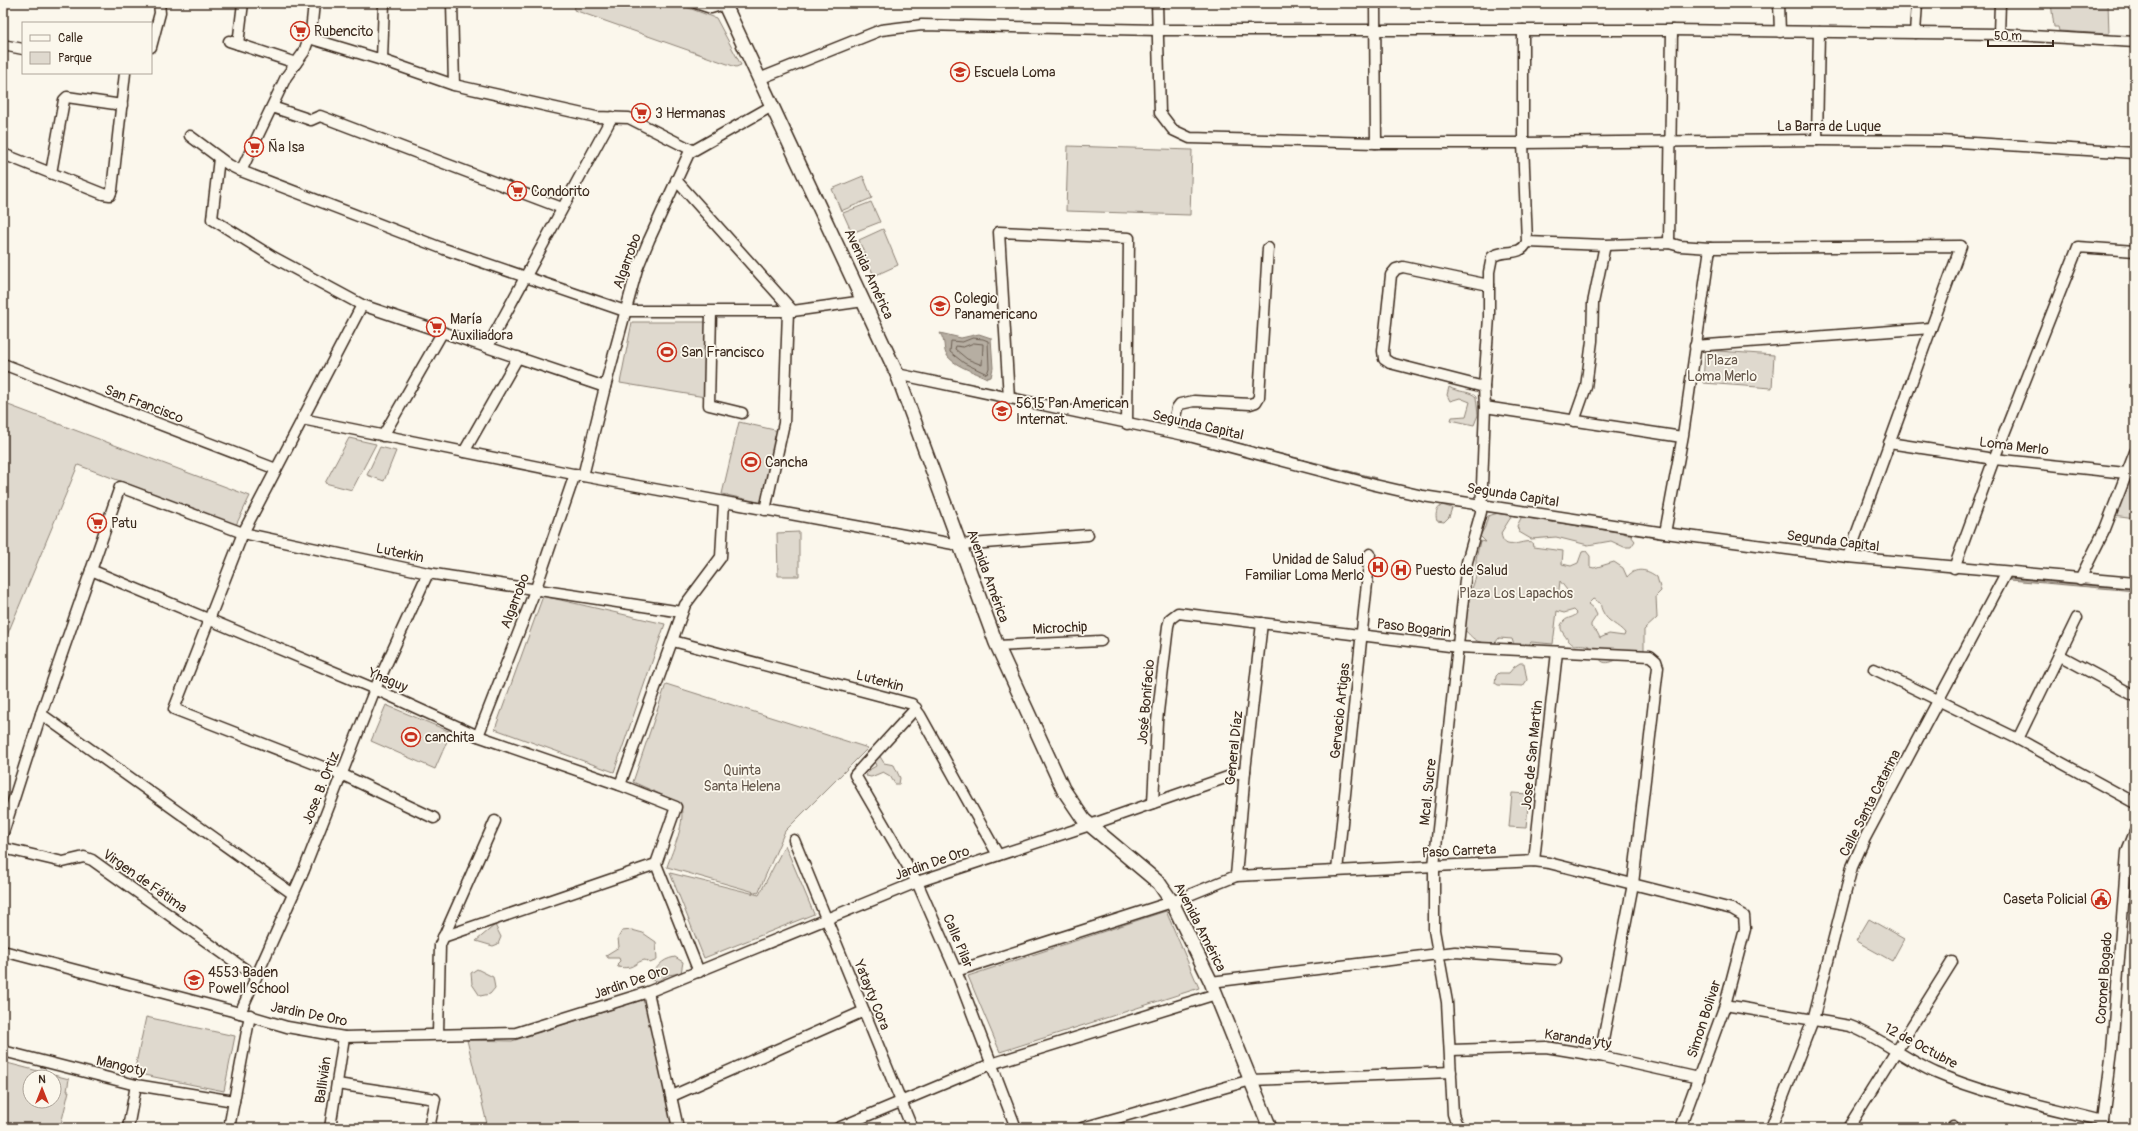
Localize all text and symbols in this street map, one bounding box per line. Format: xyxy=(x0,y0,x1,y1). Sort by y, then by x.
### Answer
supermarket icon: Rubencito xyxy=(289,20,311,42)
legend xyxy=(22,22,152,74)
scale bar xyxy=(1988,22,2053,48)
place label: Rubencito xyxy=(314,23,374,40)
text: 50 m xyxy=(1994,29,2022,44)
text: Calle xyxy=(58,31,83,46)
text: Parque xyxy=(58,51,92,66)
school or university icon: Escuela Loma xyxy=(949,61,971,83)
place label: Escuela Loma xyxy=(974,64,1055,81)
supermarket icon: 3 Hermanas xyxy=(630,102,652,124)
place label: 3 Hermanas xyxy=(655,105,726,122)
street label: La Barra de Luque xyxy=(1777,118,1881,135)
supermarket icon: Ña Isa xyxy=(243,136,265,158)
place label: Ña Isa xyxy=(268,138,305,156)
supermarket icon: Condorito xyxy=(506,180,528,202)
place label: Condorito xyxy=(531,183,590,200)
street label: Avenida América xyxy=(841,226,897,322)
street label: Algarrobo xyxy=(609,231,645,291)
place label: Colegio Panamericano xyxy=(954,290,1038,323)
school or university icon: Colegio Panamericano xyxy=(929,295,951,317)
place label: María Auxiliadora xyxy=(450,311,513,344)
supermarket icon: María Auxiliadora xyxy=(425,316,447,338)
sports icon: San Francisco xyxy=(656,341,678,363)
place label: San Francisco xyxy=(681,344,765,361)
park label: Plaza Loma Merlo xyxy=(1687,352,1757,385)
street label: San Francisco xyxy=(102,381,186,427)
place label: 5615 Pan American Internat. xyxy=(1016,395,1129,428)
school or university icon: 5615 Pan American Internat. xyxy=(991,400,1013,422)
street label: Segunda Capital xyxy=(1151,406,1245,444)
street label: Loma Merlo xyxy=(1978,433,2050,459)
sports icon: Cancha xyxy=(740,451,762,473)
place label: Cancha xyxy=(765,454,808,471)
street label: Segunda Capital xyxy=(1466,479,1560,511)
supermarket icon: Patu xyxy=(86,512,108,534)
place label: Patu xyxy=(111,515,137,532)
street label: Avenida América xyxy=(963,527,1013,625)
street label: Segunda Capital xyxy=(1786,527,1880,555)
street label: Luterkin xyxy=(374,540,426,566)
place label: Unidad de Salud Familiar Loma Merlo xyxy=(1245,551,1364,584)
hospital icon: Unidad de Salud Familiar Loma Merlo xyxy=(1367,556,1389,578)
hospital icon: Puesto de Salud xyxy=(1390,559,1412,581)
place label: Puesto de Salud xyxy=(1415,562,1508,579)
street label: Algarrobo xyxy=(497,571,533,631)
park label: Plaza Los Lapachos xyxy=(1459,585,1574,602)
street label: Paso Bogarin xyxy=(1376,615,1452,641)
street label: Microchip xyxy=(1032,618,1088,638)
street label: José Bonifacio xyxy=(1134,658,1158,745)
street label: Gervacio Artigas xyxy=(1327,662,1354,760)
street label: Yhaguy xyxy=(365,664,410,696)
street label: Luterkin xyxy=(854,666,906,696)
street label: Jose de San Martin xyxy=(1518,699,1546,811)
street label: General Díaz xyxy=(1222,710,1246,786)
sports icon: canchita xyxy=(400,726,422,748)
place label: canchita xyxy=(425,729,475,746)
street label: Calle Santa Catarina xyxy=(1836,747,1904,859)
street label: Jose. B. Ortiz xyxy=(299,749,343,827)
street label: Mcal. Sucre xyxy=(1416,758,1440,826)
park label: Quinta Santa Helena xyxy=(704,762,780,795)
street label: Paso Carreta xyxy=(1421,841,1497,861)
street label: Jardin De Oro xyxy=(892,842,972,884)
street label: Virgen de Fátima xyxy=(100,846,190,916)
street label: Avenida América xyxy=(1170,880,1230,974)
public building icon: Caseta Policial xyxy=(2090,888,2112,910)
place label: Caseta Policial xyxy=(2003,891,2087,908)
street label: Calle Pilar xyxy=(939,912,977,970)
street label: Coronel Bogado xyxy=(2092,931,2116,1025)
street label: Yatayty Cora xyxy=(850,957,894,1033)
street label: Jardin De Oro xyxy=(591,961,671,1003)
place label: 4553 Baden Powell School xyxy=(208,964,289,997)
school or university icon: 4553 Baden Powell School xyxy=(183,969,205,991)
street label: Simon Bolivar xyxy=(1683,978,1725,1060)
street label: Jardin De Oro xyxy=(269,998,349,1030)
street label: 12 de Octubre xyxy=(1881,1020,1961,1072)
street label: Karanda'yty xyxy=(1543,1025,1613,1053)
street label: Mangoty xyxy=(95,1052,147,1080)
street label: Ballivián xyxy=(311,1055,335,1105)
north arrow xyxy=(22,1069,62,1109)
text: N xyxy=(38,1073,46,1086)

